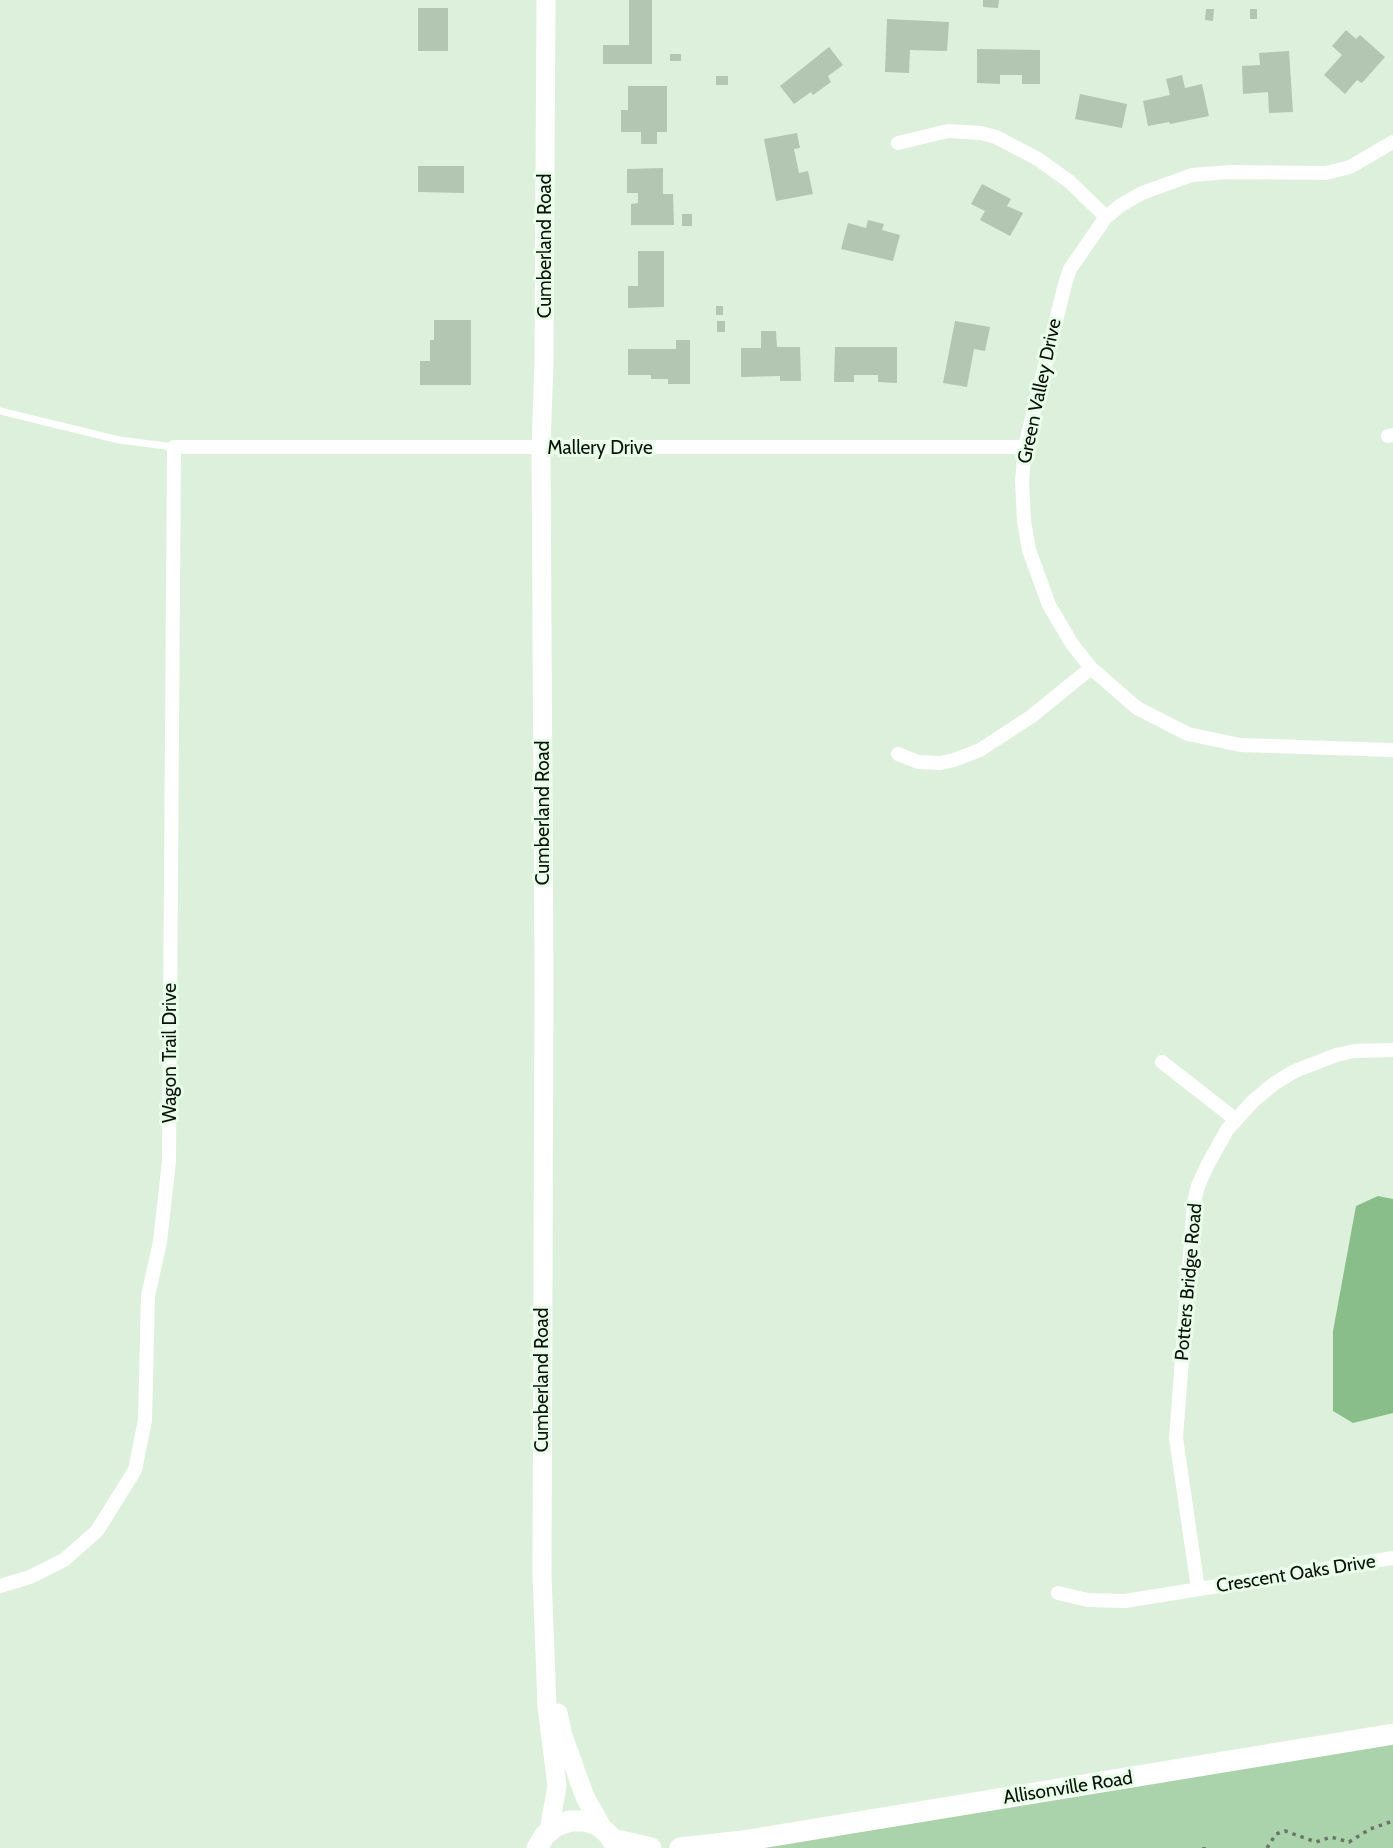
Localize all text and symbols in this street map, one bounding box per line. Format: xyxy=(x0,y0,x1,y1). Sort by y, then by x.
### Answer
street label: Cumberland Road xyxy=(534,174,556,318)
street label: Green Valley Drive xyxy=(1013,316,1067,466)
street label: Mallery Drive xyxy=(547,437,653,459)
street label: Cumberland Road xyxy=(532,741,554,885)
street label: Wagon Trail Drive xyxy=(159,983,181,1123)
street label: Potters Bridge Road xyxy=(1171,1202,1207,1362)
street label: Cumberland Road xyxy=(531,1308,553,1452)
street label: Crescent Oaks Drive xyxy=(1215,1550,1377,1598)
street label: Allisonville Road xyxy=(1002,1767,1134,1809)

